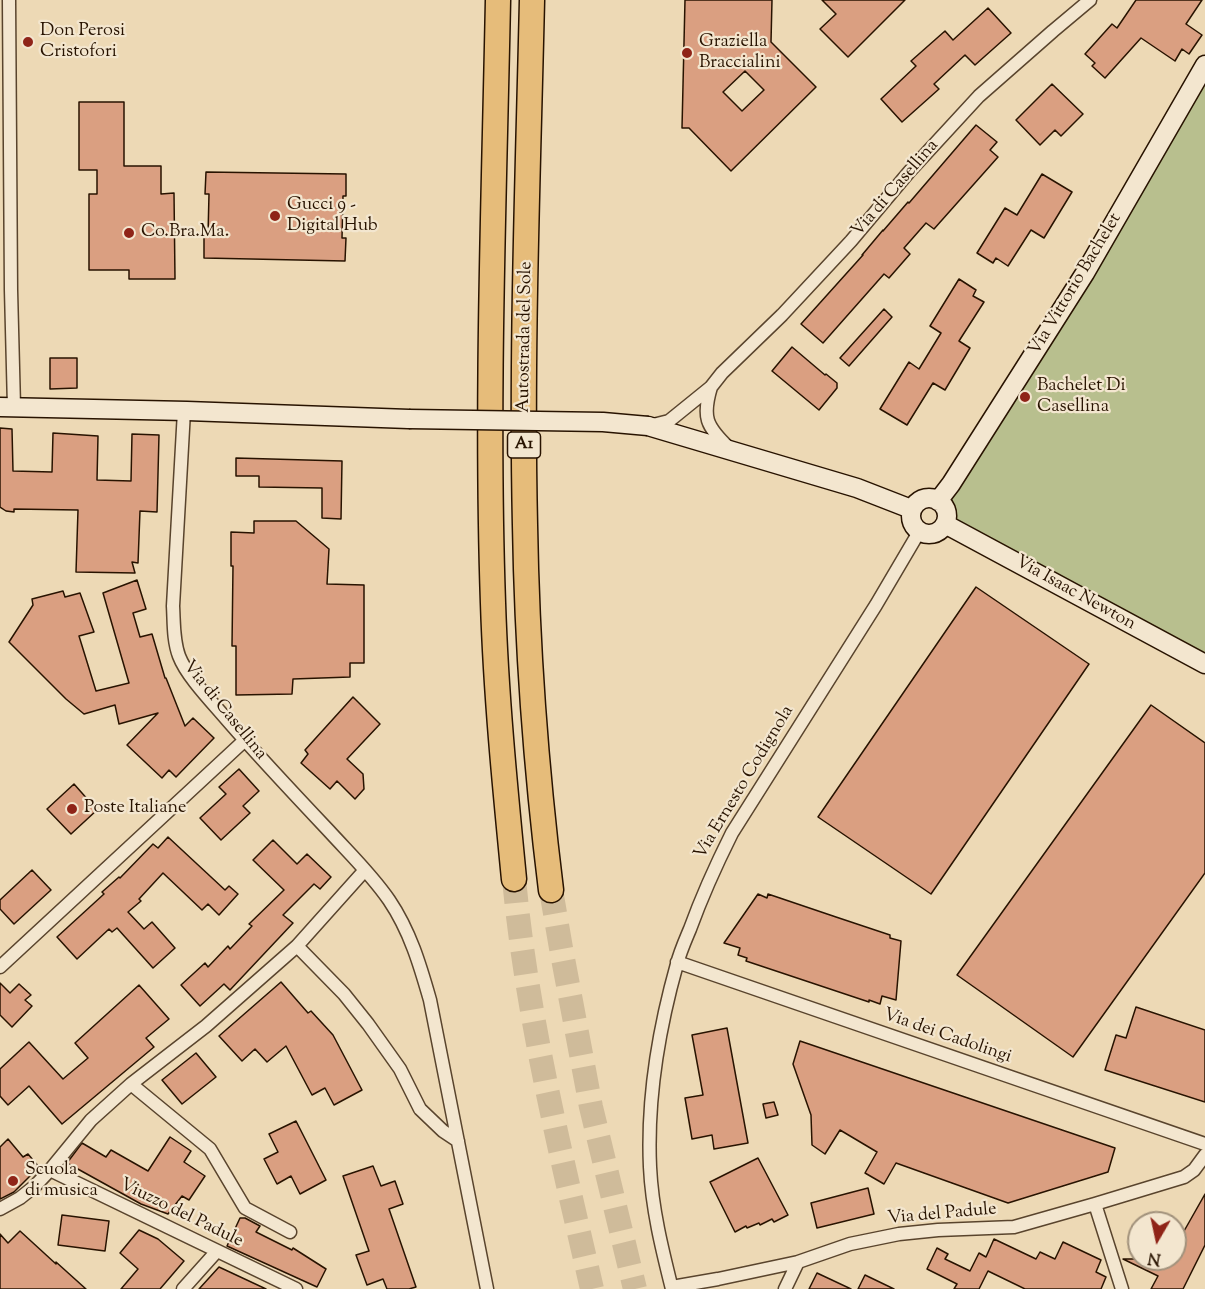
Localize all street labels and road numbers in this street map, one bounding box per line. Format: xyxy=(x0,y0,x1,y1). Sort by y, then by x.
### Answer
street label: Via di Casellina xyxy=(848,136,944,242)
street label: Via Vittorio Bachelet xyxy=(1025,210,1127,360)
street label: Autostrada del Sole xyxy=(514,261,538,413)
road number: A1 xyxy=(508,432,540,458)
street label: Via Isaac Newton xyxy=(1011,552,1139,636)
street label: Via di Casellina xyxy=(177,657,271,765)
street label: Via Ernesto Codignola xyxy=(691,702,799,864)
street label: Via dei Cadolingi xyxy=(880,1005,1014,1069)
street label: Viuzzo del Padule xyxy=(116,1175,246,1253)
street label: Via del Padule xyxy=(887,1199,997,1231)

